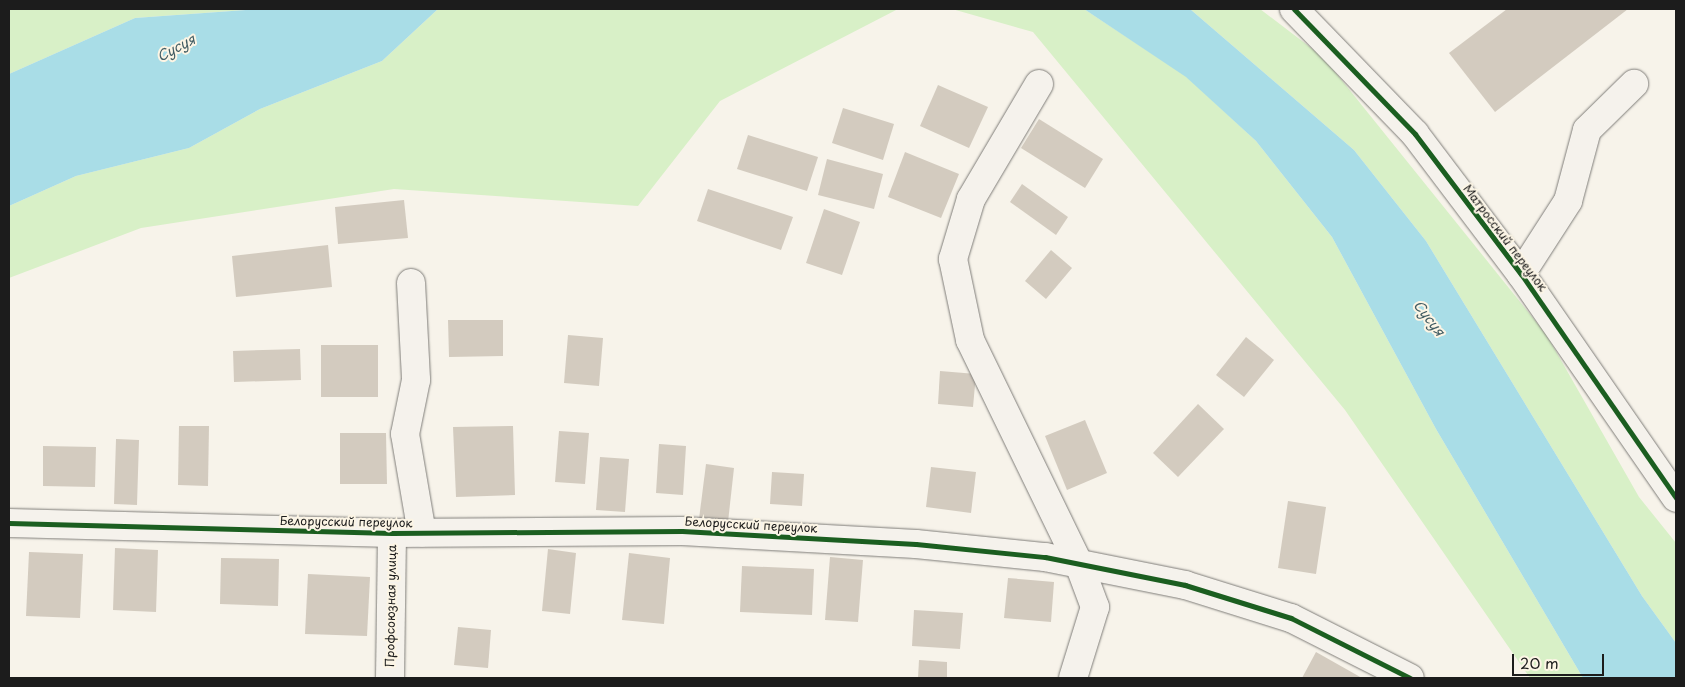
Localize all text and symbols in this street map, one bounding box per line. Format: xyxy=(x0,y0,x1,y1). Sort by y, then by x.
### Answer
water label: Сусуя xyxy=(154,31,198,65)
street label: Матросский переулок xyxy=(1460,182,1550,294)
water label: Сусуя xyxy=(1410,297,1448,339)
street label: Белорусский переулок xyxy=(279,514,413,530)
street label: Белорусский переулок xyxy=(684,514,818,536)
street label: Профсоюзная улица xyxy=(383,544,399,668)
scale bar xyxy=(1515,644,1608,676)
text: 20 m xyxy=(1520,651,1559,674)

